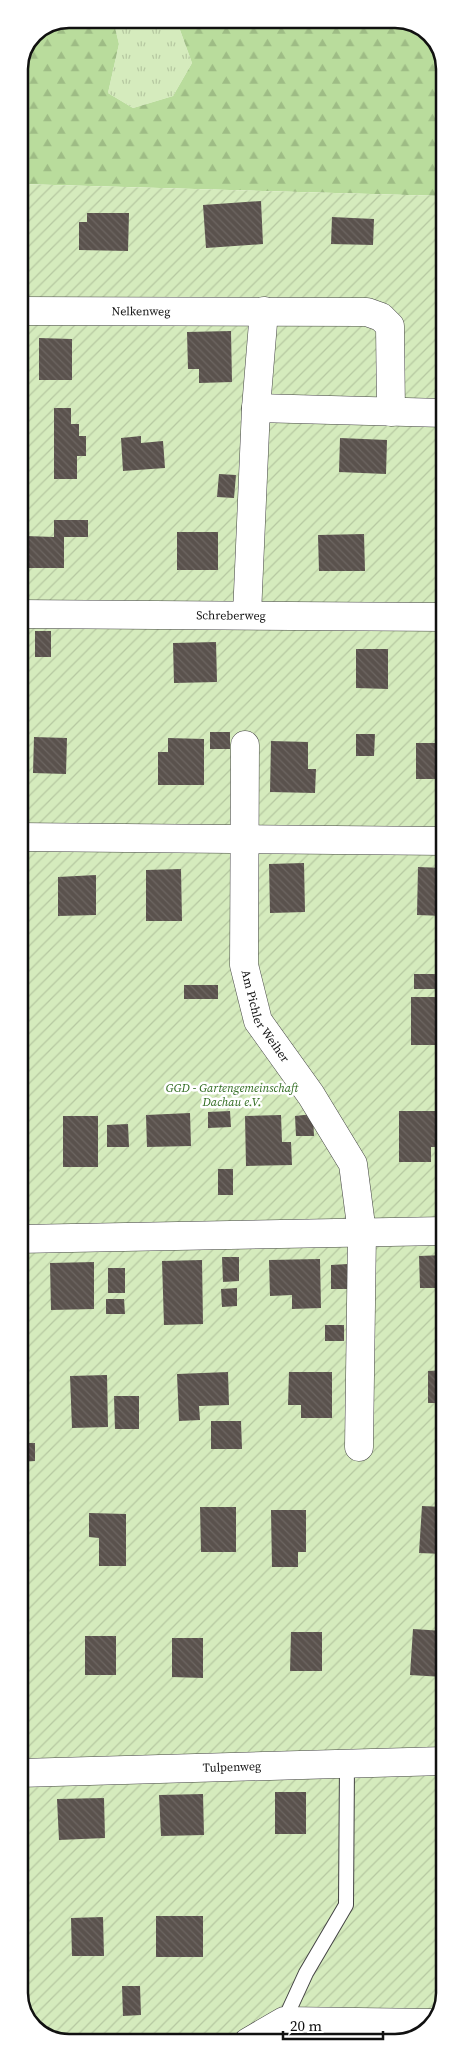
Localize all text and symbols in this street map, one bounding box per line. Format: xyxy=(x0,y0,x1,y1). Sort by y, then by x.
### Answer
street label: Nelkenweg xyxy=(112,303,170,319)
street label: Schreberweg xyxy=(196,607,266,624)
street label: Am Pichler Weiher xyxy=(238,968,293,1065)
park label: GGD - Gartengemeinschaft Dachau e.V. xyxy=(166,1080,299,1110)
street label: Tulpenweg xyxy=(202,1758,261,1776)
scale bar xyxy=(283,2008,383,2040)
text: 20 m xyxy=(290,2015,322,2036)

